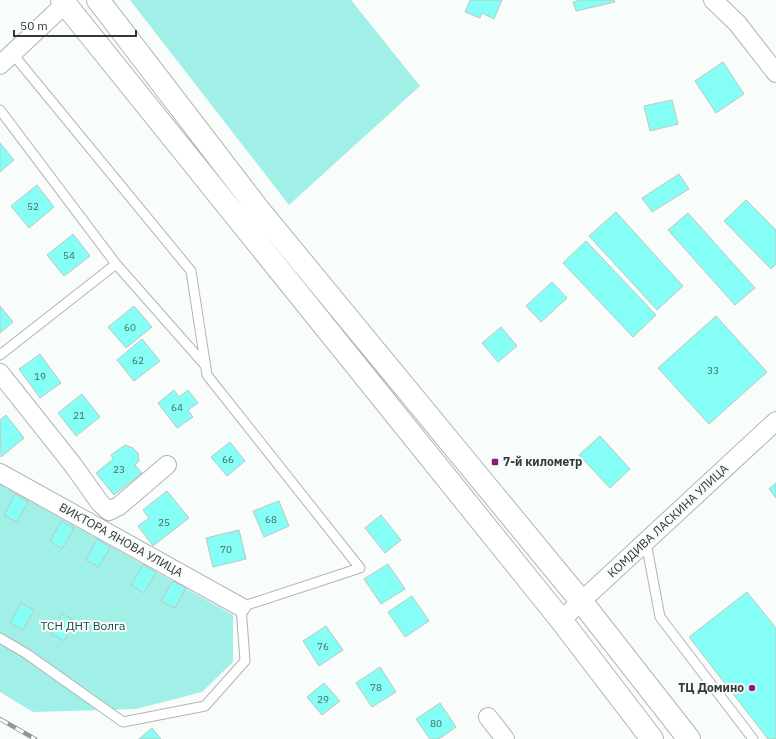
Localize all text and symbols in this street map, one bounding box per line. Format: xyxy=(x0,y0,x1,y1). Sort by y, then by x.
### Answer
scale bar xyxy=(14,12,136,38)
text: 50 m xyxy=(20,18,48,33)
house number: 52 xyxy=(27,200,39,213)
house number: 54 xyxy=(63,249,75,262)
house number: 60 xyxy=(124,321,136,334)
house number: 62 xyxy=(132,354,144,367)
house number: 33 xyxy=(707,364,719,377)
house number: 19 xyxy=(34,370,46,383)
house number: 64 xyxy=(171,401,183,414)
house number: 21 xyxy=(73,409,85,422)
house number: 66 xyxy=(222,453,234,466)
place label: 7-й километр xyxy=(503,454,582,469)
marker: 7-й километр xyxy=(490,457,500,467)
street label: КОМДИВА ЛАСКИНА УЛИЦА xyxy=(604,461,731,581)
house number: 23 xyxy=(113,463,125,476)
street label: ВИКТОРА ЯНОВА УЛИЦА xyxy=(57,499,186,580)
house number: 68 xyxy=(265,513,277,526)
house number: 25 xyxy=(158,516,170,529)
house number: 70 xyxy=(220,543,232,556)
park label: ТСН ДНТ Волга xyxy=(40,618,126,633)
house number: 76 xyxy=(317,640,329,653)
place label: ТЦ Домино xyxy=(678,680,744,695)
house number: 78 xyxy=(370,681,382,694)
marker: ТЦ Домино xyxy=(747,683,757,693)
house number: 29 xyxy=(317,693,329,706)
house number: 80 xyxy=(430,717,442,730)

